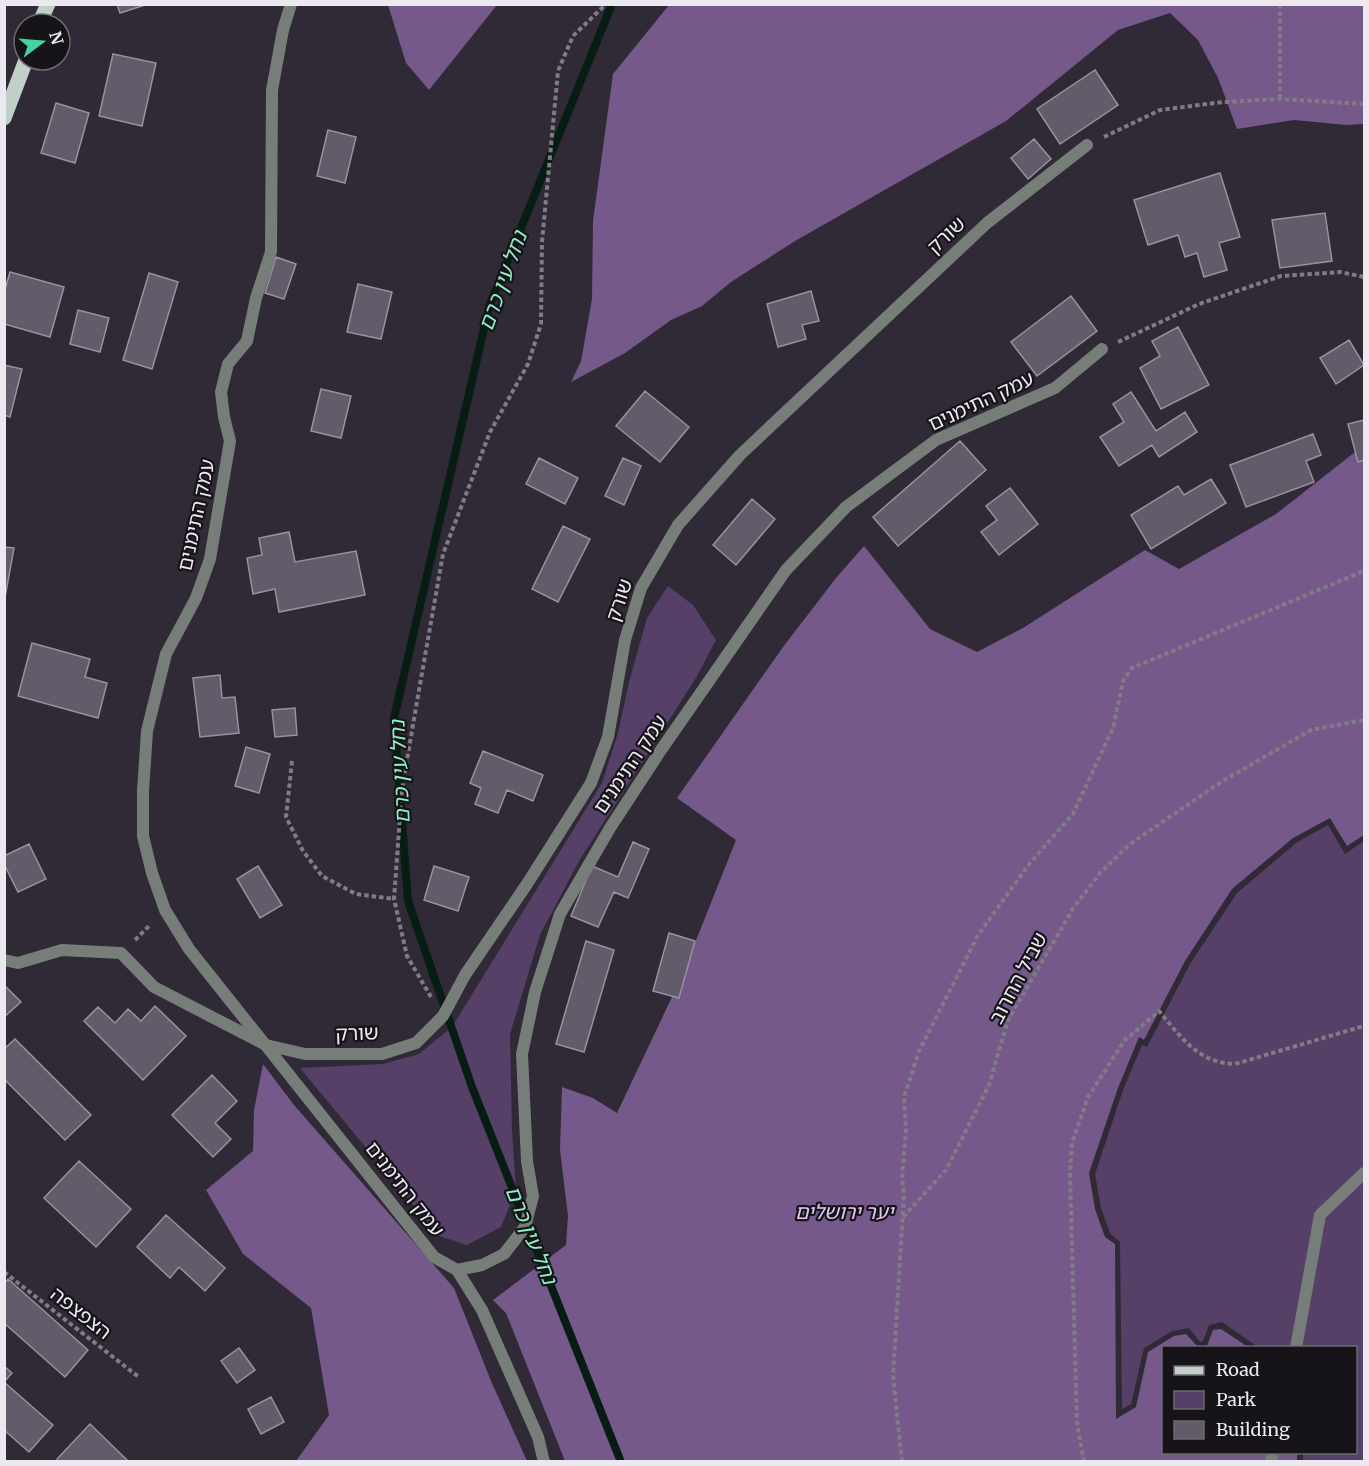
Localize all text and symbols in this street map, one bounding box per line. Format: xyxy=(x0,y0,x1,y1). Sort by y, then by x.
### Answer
north arrow xyxy=(12,12,72,72)
text: N xyxy=(45,29,68,47)
street label: שורק xyxy=(921,211,970,259)
water label: נחל עין כרם xyxy=(472,226,534,334)
street label: עמק התימנים xyxy=(924,365,1038,436)
street label: עמק התימנים xyxy=(171,457,220,573)
street label: שורק xyxy=(600,575,637,624)
street label: עמק התימנים xyxy=(587,710,672,818)
water label: נחל עין כרם xyxy=(383,717,416,825)
street label: שביל החרוב xyxy=(983,928,1052,1028)
street label: שורק xyxy=(335,1019,379,1046)
street label: עמק התימנים xyxy=(361,1136,450,1241)
water label: נחל עין כרם xyxy=(500,1182,564,1290)
park label: יער ירושלים xyxy=(795,1199,895,1224)
street label: הצפצפה xyxy=(46,1281,117,1344)
legend xyxy=(1162,1346,1357,1454)
text: Road xyxy=(1216,1358,1260,1381)
text: Park xyxy=(1216,1388,1257,1411)
text: Building xyxy=(1216,1418,1290,1441)

